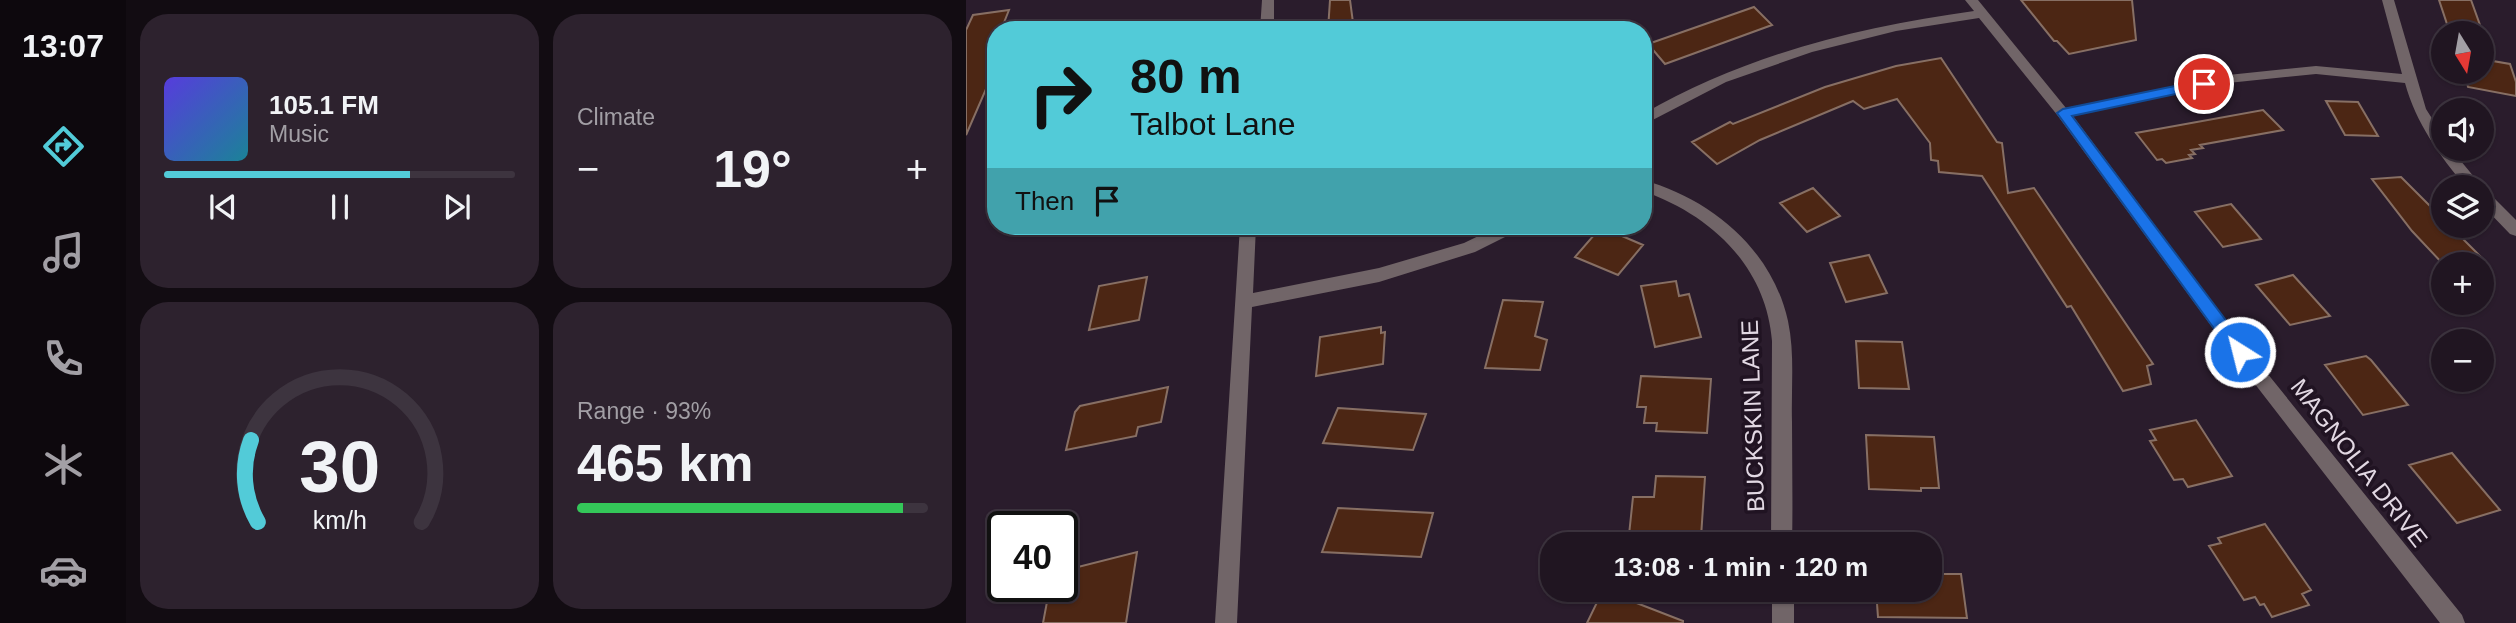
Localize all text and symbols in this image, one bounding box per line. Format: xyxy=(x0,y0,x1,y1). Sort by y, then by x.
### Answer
north arrow xyxy=(2431,21,2494,84)
map controls xyxy=(2431,21,2494,392)
text: 13:07 xyxy=(22,28,104,64)
icon: right xyxy=(1015,49,1106,140)
text: 80 m xyxy=(1130,49,1242,103)
pin xyxy=(2174,54,2234,114)
icon: arrive xyxy=(2185,65,2223,103)
text: 105.1 FM xyxy=(269,90,379,120)
button: sound xyxy=(2431,98,2494,161)
text: Climate xyxy=(577,104,655,130)
text: Talbot Lane xyxy=(1130,106,1295,142)
text: Music xyxy=(269,121,329,147)
icon: directions xyxy=(39,122,88,171)
text: 19° xyxy=(713,140,792,198)
text: − xyxy=(577,148,599,190)
text: + xyxy=(906,148,928,190)
button: layers xyxy=(2431,175,2494,238)
icon: arrive xyxy=(1088,182,1126,220)
text: Then xyxy=(1015,186,1074,216)
icon: previous xyxy=(204,188,242,226)
icon: pause xyxy=(321,188,359,226)
icon: next xyxy=(438,188,476,226)
icon: music xyxy=(39,228,88,277)
button: + xyxy=(2431,252,2494,315)
position arrow xyxy=(2203,315,2277,389)
street label: BUCKSKIN LANE xyxy=(1736,320,1769,512)
button: − xyxy=(2431,329,2494,392)
icon: phone xyxy=(39,334,88,383)
street label: MAGNOLIA DRIVE xyxy=(2286,373,2433,552)
text: Range · 93% xyxy=(577,398,711,424)
text: 30 xyxy=(299,426,380,507)
text: 465 km xyxy=(577,434,753,492)
icon: climate xyxy=(39,440,88,489)
text: km/h xyxy=(312,505,367,533)
speed limit sign: 40 xyxy=(987,511,1078,602)
icon: car xyxy=(39,546,88,595)
text: 13:08 · 1 min · 120 m xyxy=(1614,552,1868,582)

